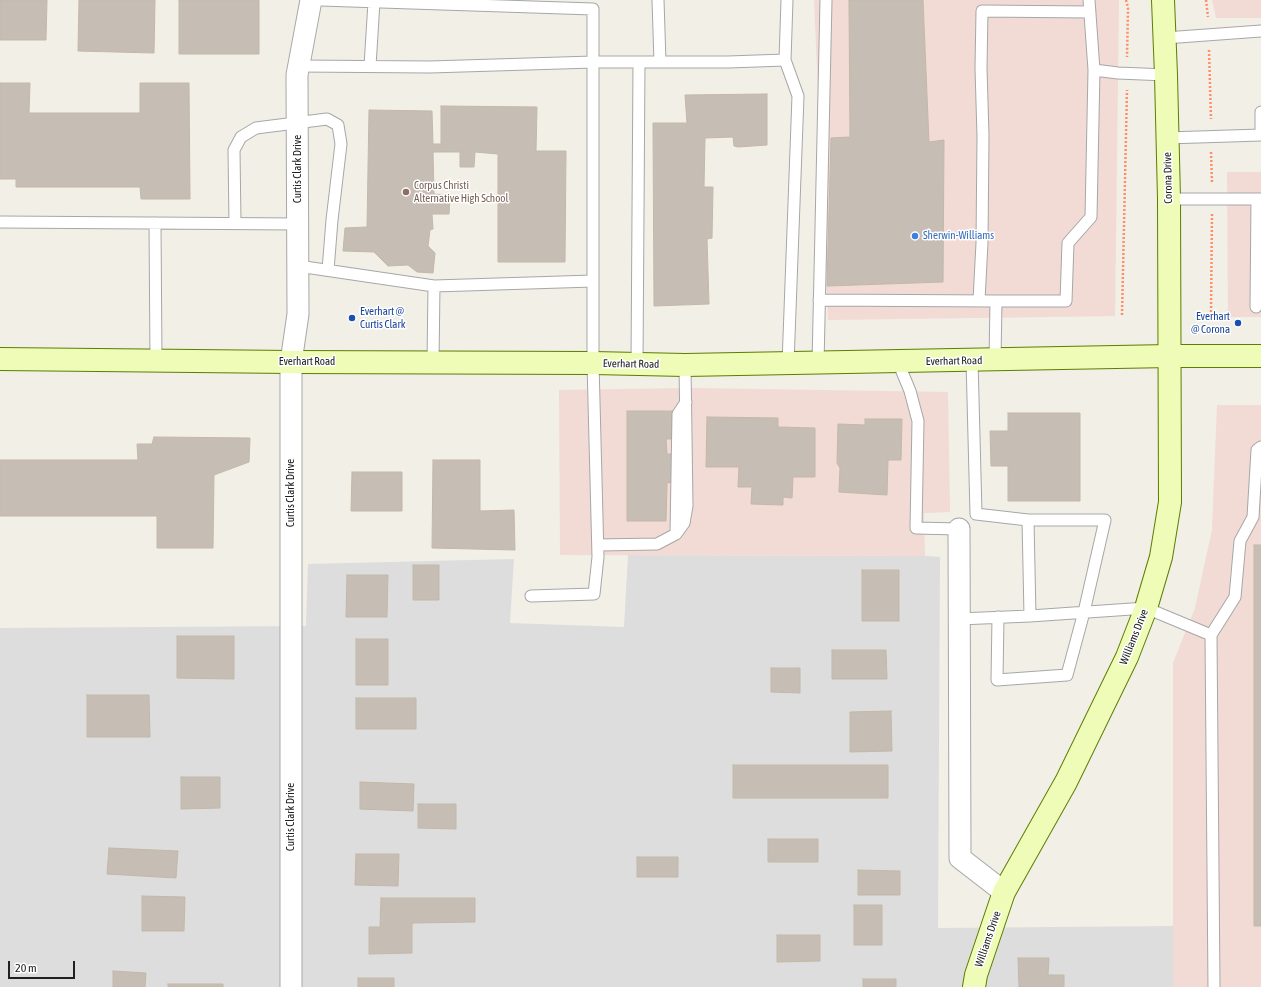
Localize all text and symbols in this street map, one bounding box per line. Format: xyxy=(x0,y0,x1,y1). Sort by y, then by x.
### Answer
street label: Curtis Clark Drive xyxy=(291,135,305,203)
street label: Corona Drive xyxy=(1161,152,1175,204)
place label: Corpus Christi Alternative High School xyxy=(414,179,508,205)
marker: Corpus Christi Alternative High School xyxy=(401,187,411,197)
place label: Sherwin-Williams xyxy=(923,229,994,243)
marker: Sherwin-Williams xyxy=(910,231,920,241)
place label: Everhart @ Curtis Clark xyxy=(360,305,406,331)
place label: Everhart @ Corona xyxy=(1191,310,1230,336)
marker: Everhart @ Curtis Clark xyxy=(347,313,357,323)
marker: Everhart @ Corona xyxy=(1233,318,1243,328)
street label: Everhart Road xyxy=(926,354,982,368)
street label: Everhart Road xyxy=(279,355,335,369)
street label: Everhart Road xyxy=(603,357,659,371)
street label: Curtis Clark Drive xyxy=(284,459,298,527)
street label: Williams Drive xyxy=(1117,607,1151,667)
street label: Curtis Clark Drive xyxy=(284,783,298,851)
street label: Williams Drive xyxy=(972,909,1004,969)
scale bar xyxy=(10,953,77,979)
text: 20 m xyxy=(15,961,37,975)

